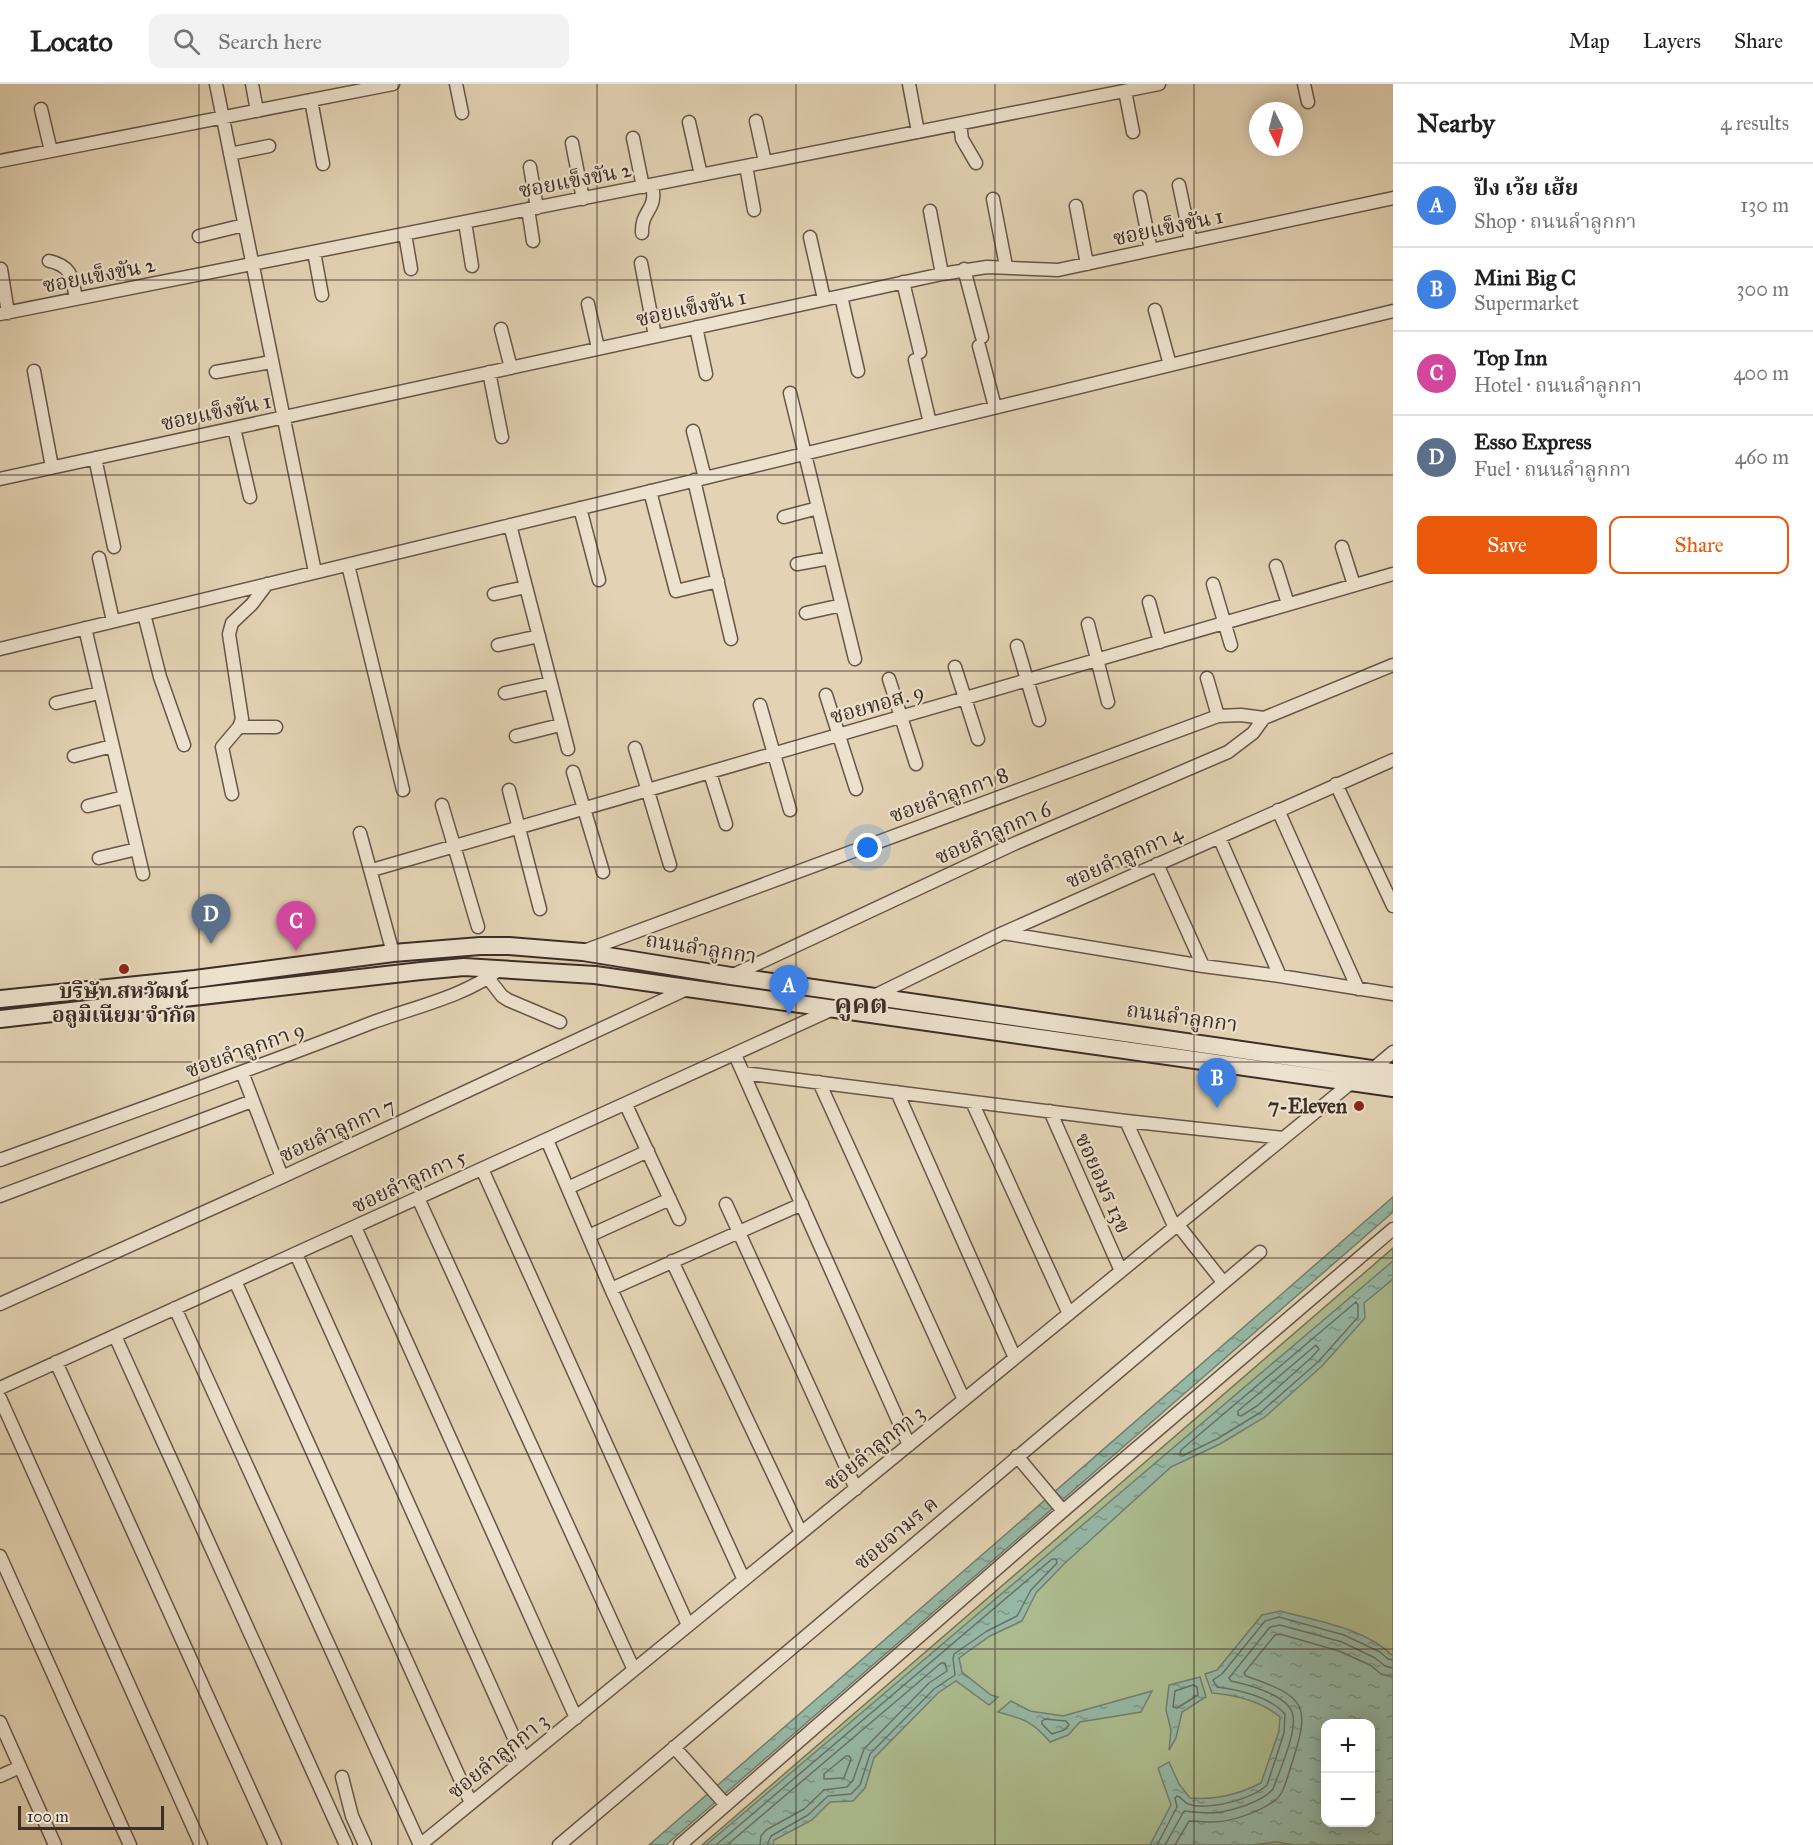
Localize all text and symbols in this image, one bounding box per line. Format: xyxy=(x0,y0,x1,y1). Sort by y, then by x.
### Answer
search box xyxy=(149,14,569,68)
text: Locato xyxy=(30,24,113,59)
icon: search xyxy=(170,25,203,58)
text: Search here xyxy=(218,28,322,55)
text: Map xyxy=(1569,28,1610,54)
text: Layers xyxy=(1643,28,1701,54)
text: Share xyxy=(1734,28,1783,54)
north arrow xyxy=(1249,102,1303,156)
text: Nearby xyxy=(1417,107,1495,139)
text: 4 results xyxy=(1720,111,1789,135)
street label: ซอยแข็งขัน 2 xyxy=(516,156,634,204)
text: ปัง เว้ย เฮ้ย xyxy=(1474,174,1578,201)
text: A xyxy=(1430,193,1443,217)
text: 130 m xyxy=(1740,193,1789,217)
street label: ซอยแข็งขัน 1 xyxy=(1110,203,1226,251)
text: Shop · ถนนลำลูกกา xyxy=(1474,209,1636,233)
street label: ซอยแข็งขัน 2 xyxy=(40,251,158,299)
text: Mini Big C xyxy=(1474,264,1576,291)
text: B xyxy=(1430,277,1443,301)
text: 300 m xyxy=(1737,277,1789,301)
street label: ซอยแข็งขัน 1 xyxy=(633,284,749,332)
text: Supermarket xyxy=(1474,291,1579,315)
text: Top Inn xyxy=(1474,344,1547,371)
text: C xyxy=(1430,361,1443,385)
text: 400 m xyxy=(1733,361,1789,385)
text: Hotel · ถนนลำลูกกา xyxy=(1474,373,1642,397)
street label: ซอยแข็งขัน 1 xyxy=(158,388,274,436)
text: Esso Express xyxy=(1474,428,1592,455)
text: D xyxy=(1429,445,1444,469)
text: 460 m xyxy=(1735,445,1789,469)
text: Fuel · ถนนลำลูกกา xyxy=(1474,457,1631,481)
button: Save xyxy=(1417,516,1597,574)
button: Share xyxy=(1609,516,1789,574)
street label: ซอยทอส. 9 xyxy=(827,678,927,730)
street label: ซอยลำลูกกา 8 xyxy=(886,761,1012,829)
street label: ซอยลำลูกกา 6 xyxy=(931,795,1056,870)
street label: ซอยลำลูกกา 4 xyxy=(1062,819,1188,894)
your location xyxy=(853,833,882,862)
pin: D xyxy=(192,894,230,944)
pin: C xyxy=(276,902,316,951)
street label: ถนนลำลูกกา xyxy=(644,926,758,970)
marker: บริษัท สหวัฒน์ อลูมิเนียม จำกัด xyxy=(117,962,131,976)
pin: A xyxy=(770,966,808,1015)
place label: บริษัท สหวัฒน์ อลูมิเนียม จำกัด xyxy=(52,978,196,1028)
district label: คูคต xyxy=(834,987,888,1022)
street label: ถนนลำลูกกา xyxy=(1125,996,1239,1038)
street label: ซอยลำลูกกา 9 xyxy=(182,1016,308,1084)
pin: B xyxy=(1198,1058,1236,1108)
street label: ซอยลำลูกกา 7 xyxy=(275,1092,399,1168)
place label: 7-Eleven xyxy=(1268,1093,1348,1119)
marker: 7-Eleven xyxy=(1352,1099,1366,1113)
street label: ซอยอมร 13ข xyxy=(1069,1129,1137,1237)
street label: ซอยลำลูกกา 5 xyxy=(348,1143,471,1219)
street label: ซอยลำลูกกา 3 xyxy=(818,1400,930,1496)
street label: ซอยจามร ค xyxy=(849,1490,943,1576)
street label: ซอยลำลูกกา 3 xyxy=(442,1708,554,1804)
map controls xyxy=(1321,1719,1375,1827)
button: + xyxy=(1321,1719,1375,1773)
button: − xyxy=(1321,1773,1375,1827)
scale bar xyxy=(18,1803,164,1830)
text: 100 m xyxy=(27,1807,69,1826)

